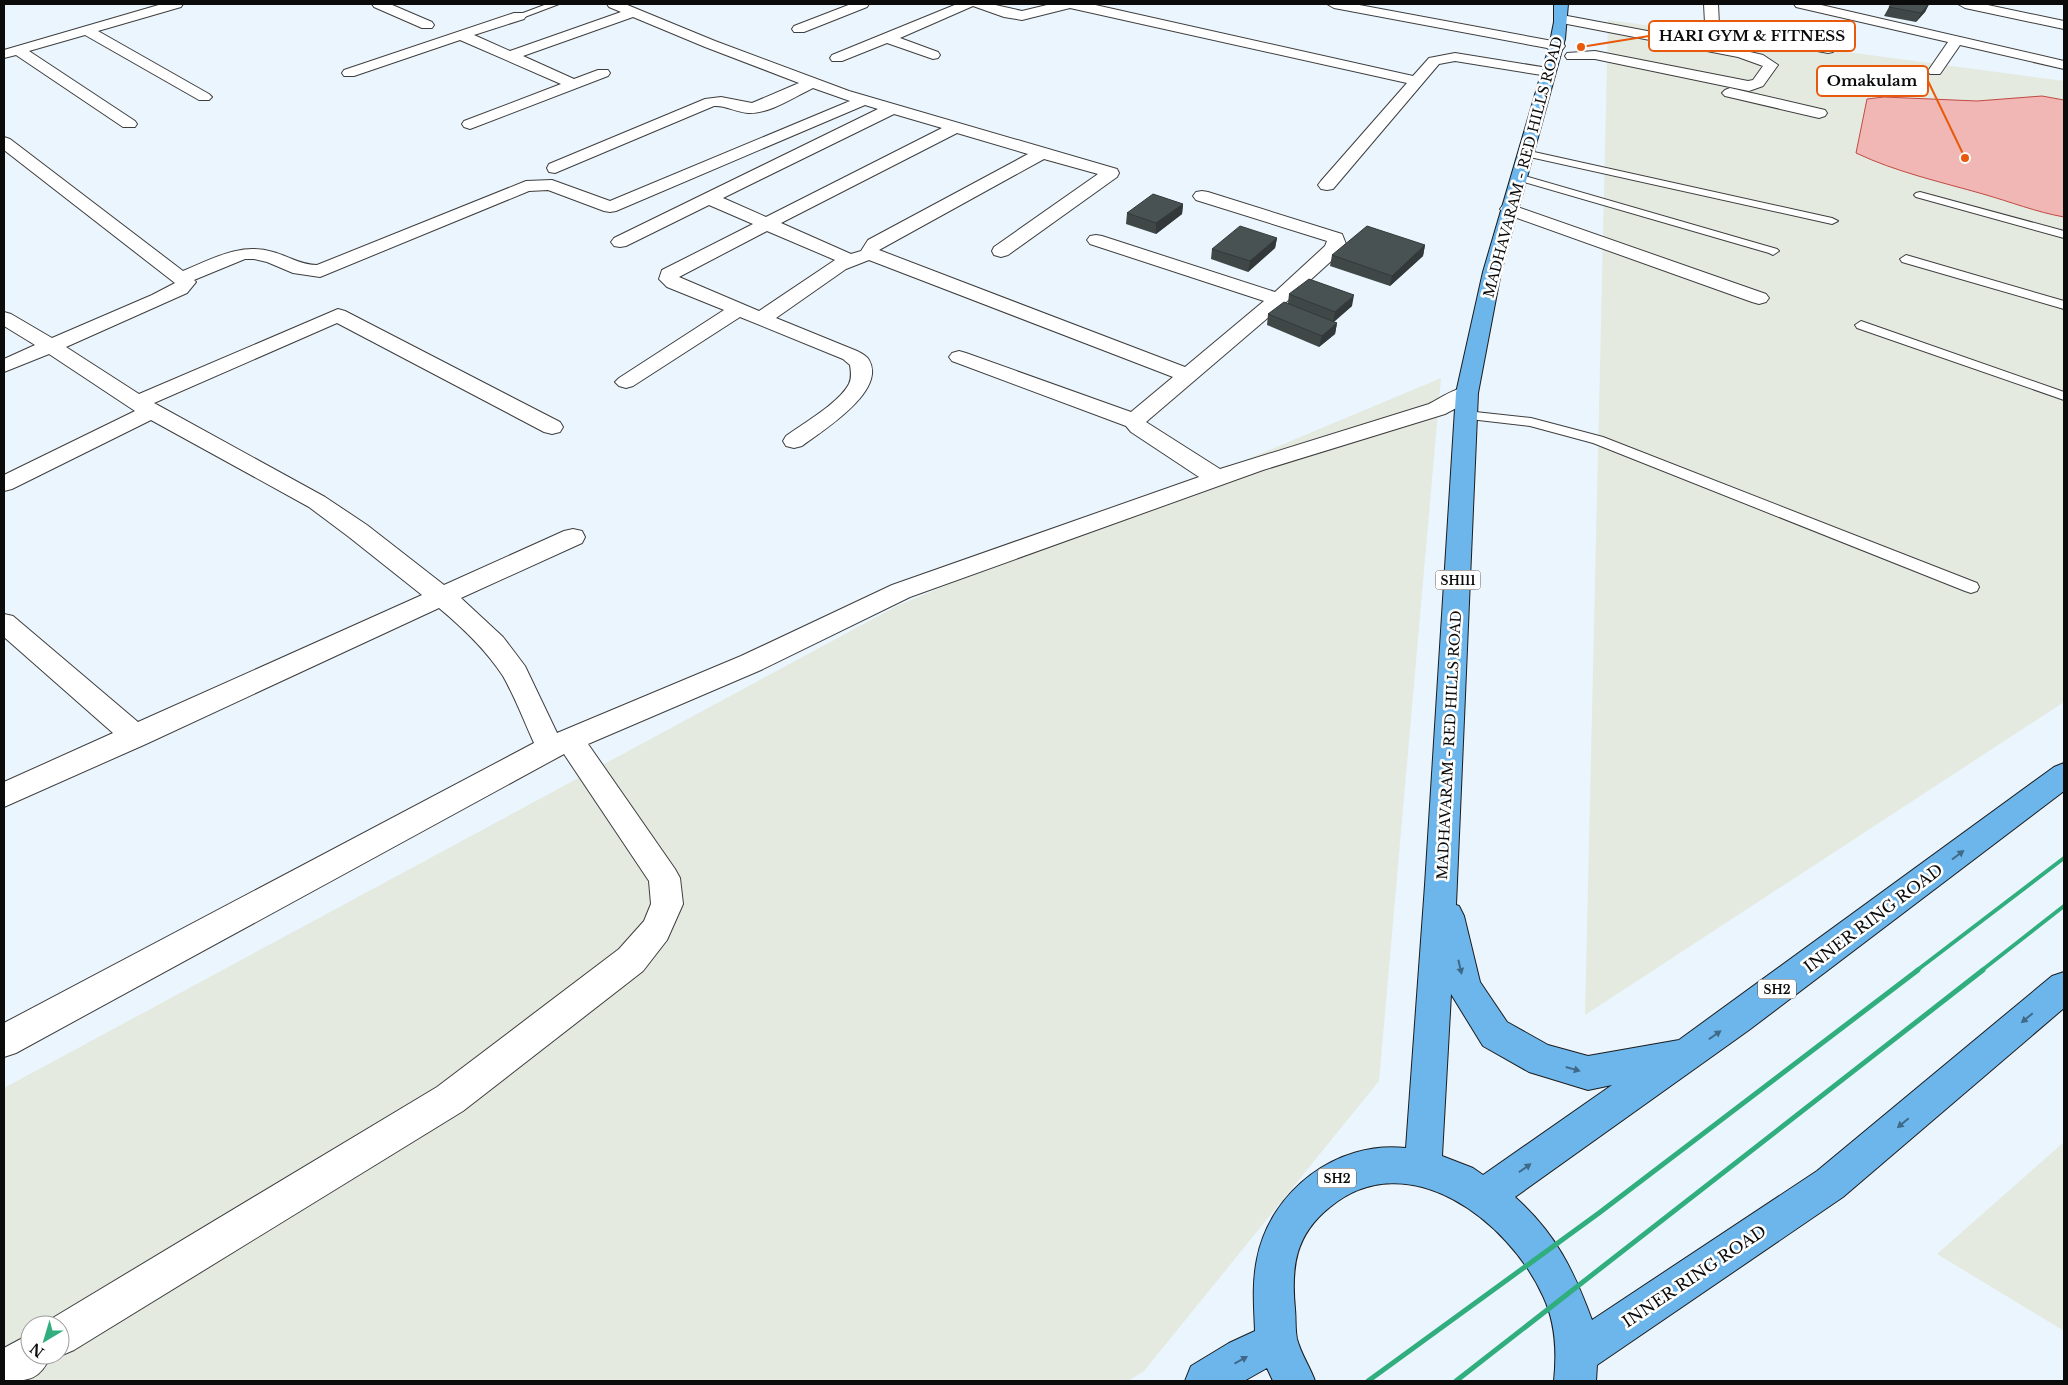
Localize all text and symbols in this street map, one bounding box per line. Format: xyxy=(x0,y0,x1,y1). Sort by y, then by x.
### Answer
callout: HARI GYM & FITNESS xyxy=(1649,21,1855,51)
text: HARI GYM & FITNESS xyxy=(1659,26,1845,45)
street label: MADHAVARAM - RED HILLS ROAD xyxy=(1479,34,1567,300)
callout: Omakulam xyxy=(1817,66,1928,96)
text: Omakulam xyxy=(1827,71,1918,90)
road number: SH111 xyxy=(1436,570,1480,590)
street label: MADHAVARAM - RED HILLS ROAD xyxy=(1433,610,1465,880)
one-way arrow xyxy=(1951,849,1964,860)
street label: INNER RING ROAD xyxy=(1800,859,1946,977)
one-way arrow xyxy=(1456,960,1464,975)
road number: SH2 xyxy=(1758,980,1796,999)
one-way arrow xyxy=(2021,1013,2034,1024)
one-way arrow xyxy=(1708,1030,1722,1040)
one-way arrow xyxy=(1566,1066,1581,1074)
one-way arrow xyxy=(1897,1117,1909,1129)
one-way arrow xyxy=(1518,1163,1531,1173)
road number: SH2 xyxy=(1318,1168,1356,1188)
street label: INNER RING ROAD xyxy=(1618,1220,1770,1332)
north arrow xyxy=(20,1315,70,1365)
text: N xyxy=(26,1339,48,1361)
one-way arrow xyxy=(1234,1356,1247,1365)

